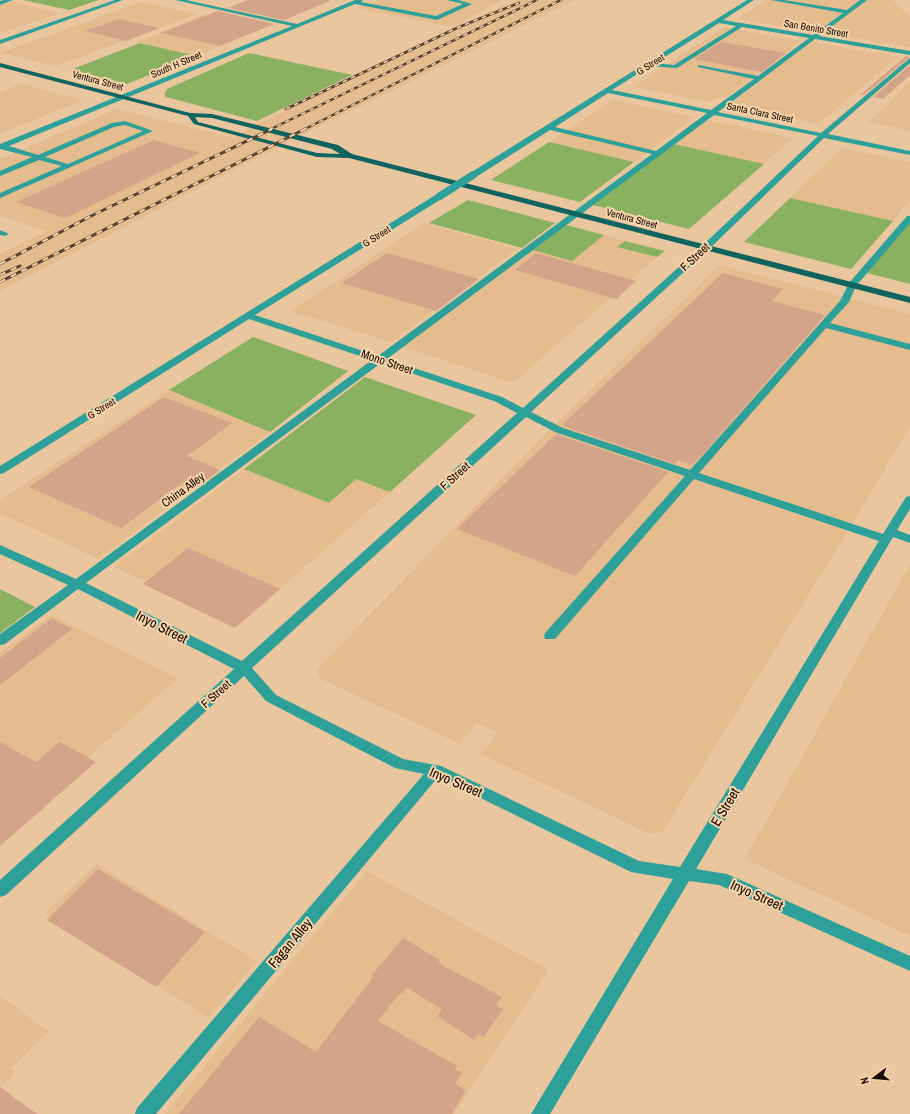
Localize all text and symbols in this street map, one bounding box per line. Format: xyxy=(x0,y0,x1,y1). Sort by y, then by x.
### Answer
street label: San Benito Street xyxy=(783,16,850,41)
street label: South H Street xyxy=(149,48,204,81)
street label: G Street xyxy=(634,50,667,78)
street label: Ventura Street xyxy=(71,67,126,94)
street label: Santa Clara Street xyxy=(726,99,795,126)
street label: Ventura Street xyxy=(605,205,660,232)
street label: G Street xyxy=(360,222,393,250)
street label: F Street xyxy=(677,239,713,275)
street label: Mono Street xyxy=(359,346,415,378)
street label: G Street xyxy=(85,394,118,422)
street label: F Street xyxy=(437,458,474,494)
street label: China Alley xyxy=(158,469,208,511)
street label: Inyo Street xyxy=(133,606,191,648)
street label: F Street xyxy=(198,676,235,712)
street label: Inyo Street xyxy=(427,763,485,801)
street label: E Street xyxy=(707,785,743,829)
street label: Inyo Street xyxy=(728,875,786,915)
street label: Fagan Alley xyxy=(264,914,316,972)
north arrow xyxy=(854,1058,894,1098)
text: N xyxy=(857,1076,872,1086)

